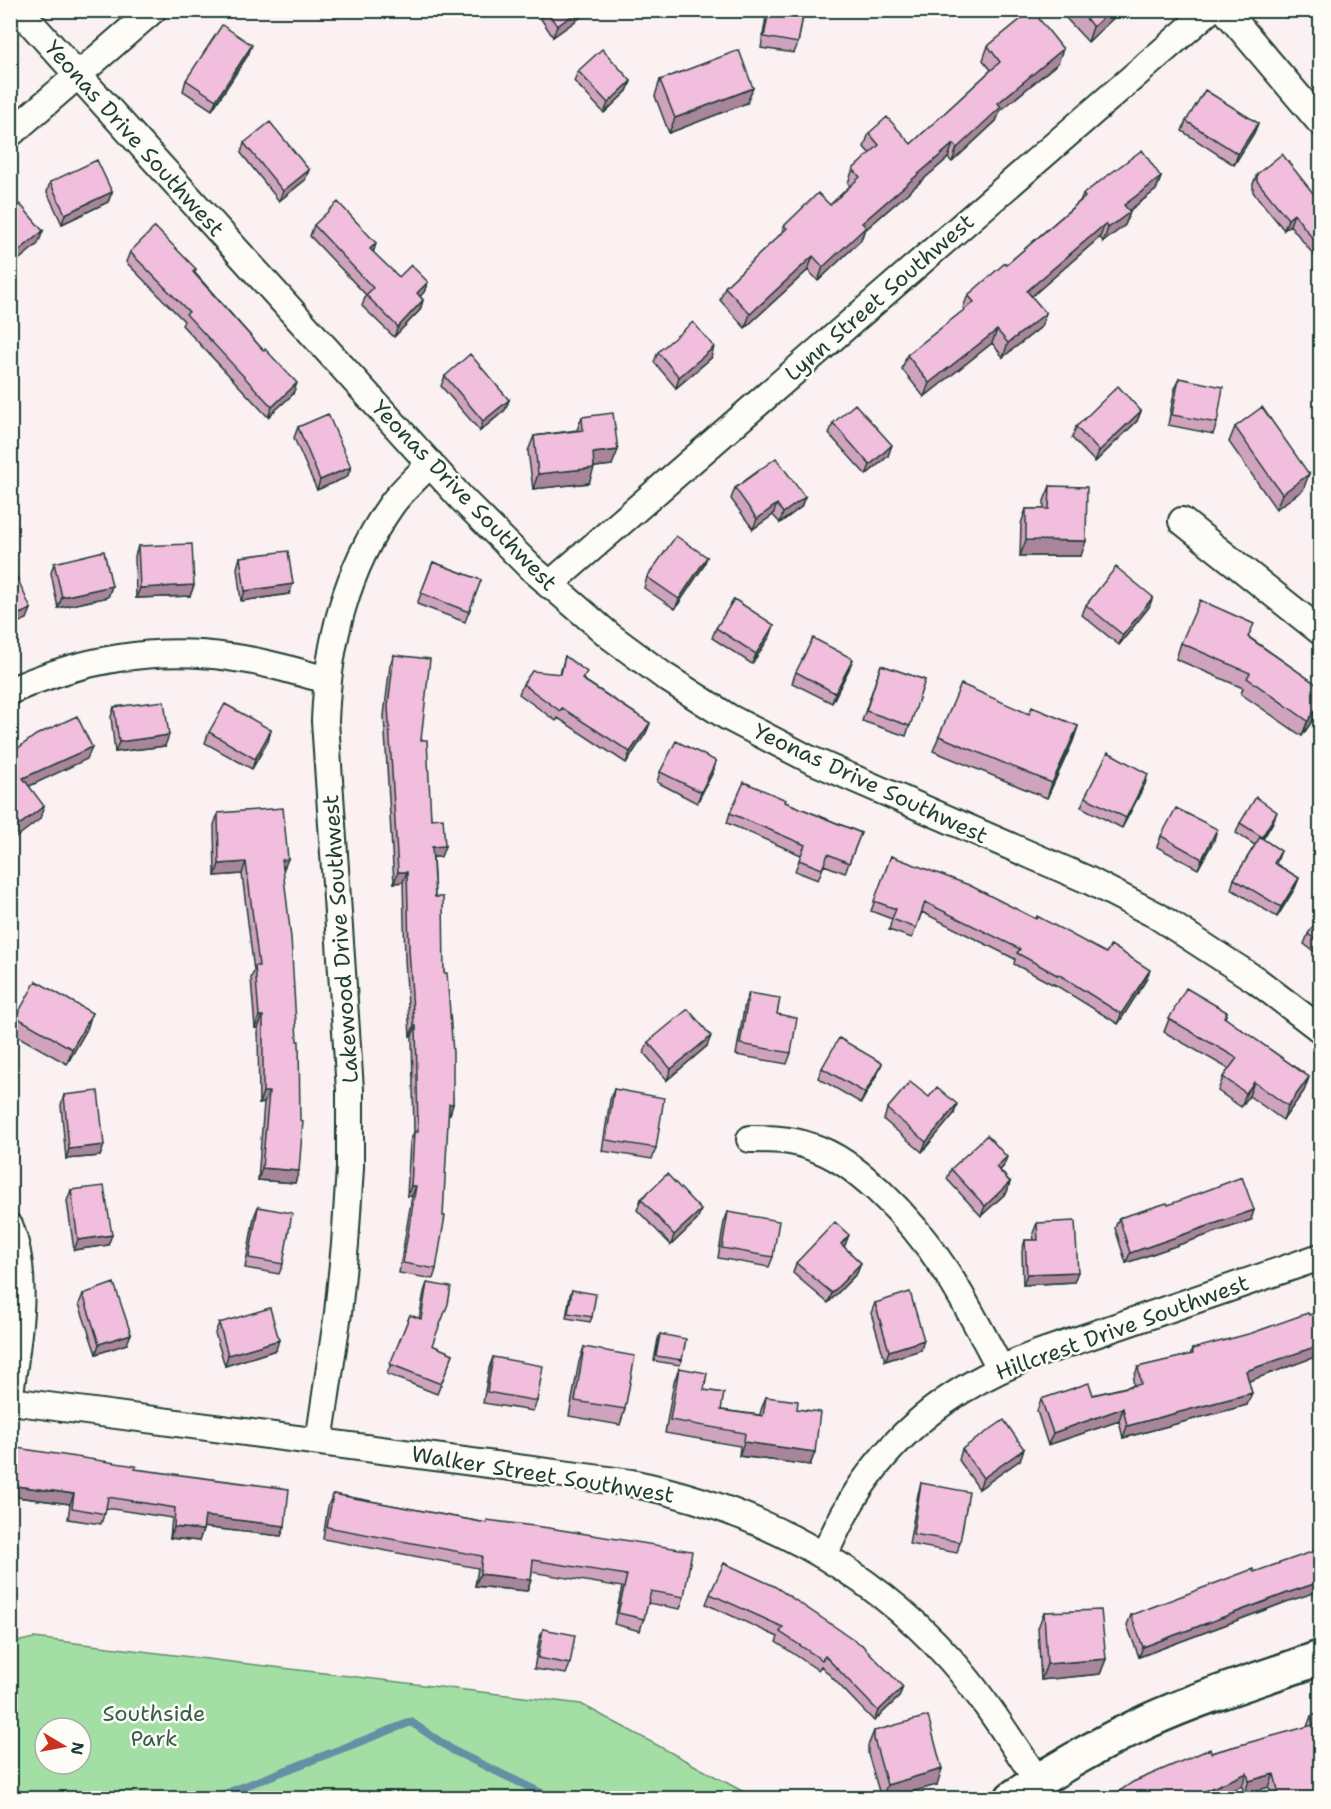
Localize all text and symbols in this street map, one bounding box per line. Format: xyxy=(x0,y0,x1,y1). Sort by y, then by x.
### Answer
street label: Yeonas Drive Southwest xyxy=(39,34,231,243)
street label: Lynn Street Southwest xyxy=(779,207,980,388)
street label: Yeonas Drive Southwest xyxy=(366,394,564,597)
street label: Yeonas Drive Southwest xyxy=(749,716,992,850)
street label: Lakewood Drive Southwest xyxy=(316,794,365,1084)
street label: Hillcrest Drive Southwest xyxy=(992,1268,1253,1387)
street label: Walker Street Southwest xyxy=(409,1439,677,1510)
park label: Southside Park xyxy=(102,1699,206,1753)
north arrow xyxy=(33,1716,93,1776)
text: N xyxy=(66,1740,89,1757)

